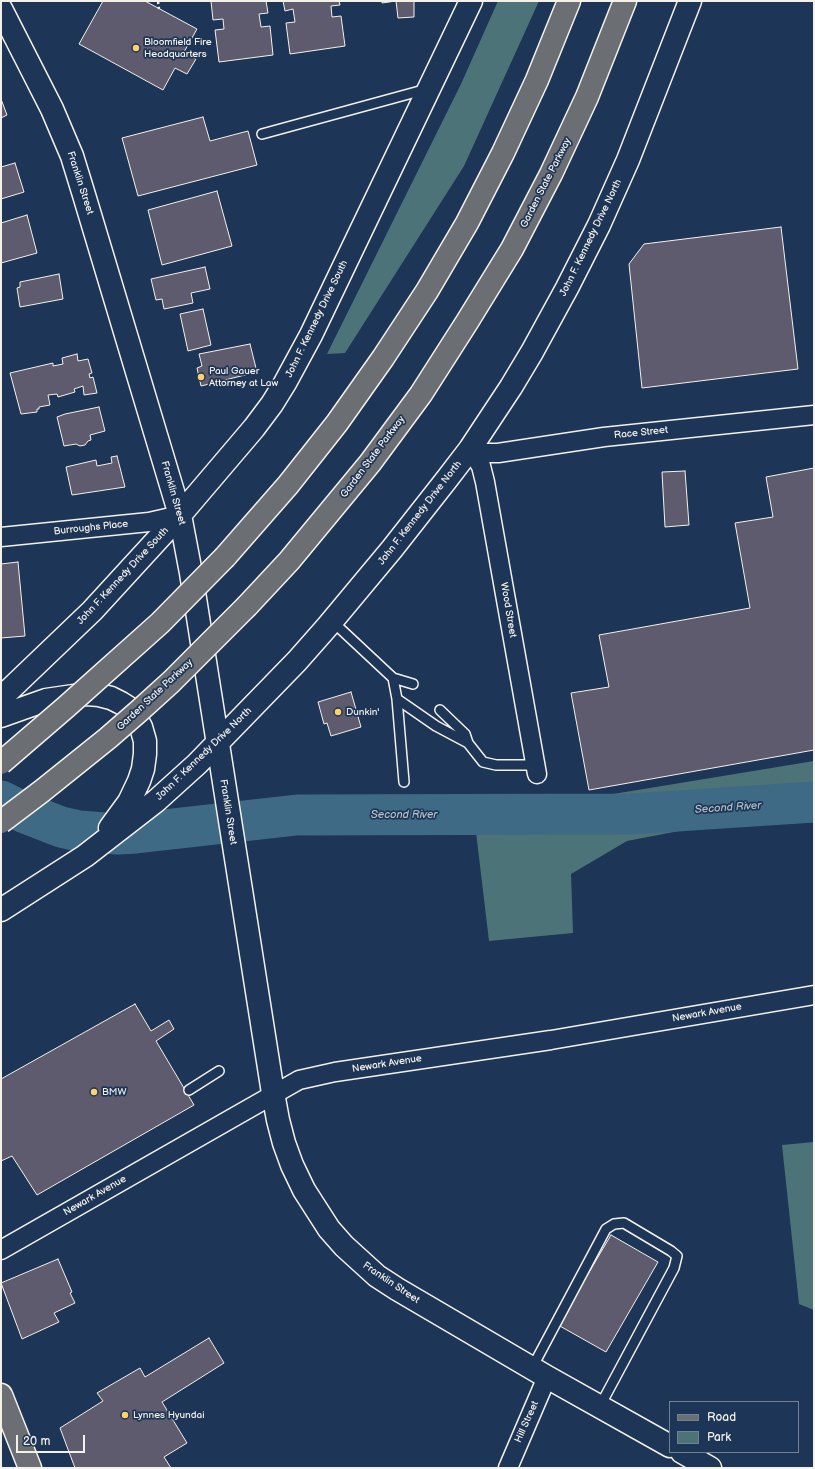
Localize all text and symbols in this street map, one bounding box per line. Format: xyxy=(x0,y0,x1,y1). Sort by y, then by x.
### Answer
place label: Bloomfield Fire Headquarters xyxy=(144,36,212,60)
marker: Bloomfield Fire Headquarters xyxy=(131,43,141,53)
street label: Garden State Parkway xyxy=(518,136,574,230)
street label: Franklin Street xyxy=(64,150,96,216)
street label: John F. Kennedy Drive North xyxy=(557,178,625,298)
street label: John F. Kennedy Drive South xyxy=(283,258,351,380)
place label: Paul Gauer Attorney at Law xyxy=(209,365,278,388)
marker: Paul Gauer Attorney at Law xyxy=(196,372,206,382)
street label: Garden State Parkway xyxy=(338,414,408,500)
street label: Race Street xyxy=(613,424,669,442)
street label: John F. Kennedy Drive North xyxy=(376,459,464,567)
street label: Franklin Street xyxy=(158,460,188,526)
street label: Burroughs Place xyxy=(53,518,129,538)
street label: John F. Kennedy Drive South xyxy=(75,525,171,627)
street label: Wood Street xyxy=(497,581,519,639)
street label: Garden State Parkway xyxy=(115,657,195,733)
street label: John F. Kennedy Drive North xyxy=(154,705,254,803)
place label: Dunkin' xyxy=(346,706,379,718)
marker: Dunkin' xyxy=(333,707,343,717)
street label: Franklin Street xyxy=(217,778,239,846)
water label: Second River xyxy=(694,799,762,817)
water label: Second River xyxy=(371,808,437,822)
street label: Newark Avenue xyxy=(671,1001,743,1025)
street label: Newark Avenue xyxy=(351,1053,423,1075)
place label: BMW xyxy=(102,1086,127,1098)
marker: BMW xyxy=(89,1087,99,1097)
street label: Newark Avenue xyxy=(61,1173,129,1219)
street label: Franklin Street xyxy=(360,1260,422,1306)
street label: Hill Street xyxy=(513,1399,541,1445)
legend xyxy=(669,1401,799,1453)
place label: Lynnes Hyundai xyxy=(133,1409,204,1421)
marker: Lynnes Hyundai xyxy=(120,1410,130,1420)
text: Road xyxy=(707,1410,736,1425)
scale bar xyxy=(18,1427,87,1453)
text: Park xyxy=(707,1430,731,1445)
text: 20 m xyxy=(23,1434,50,1449)

